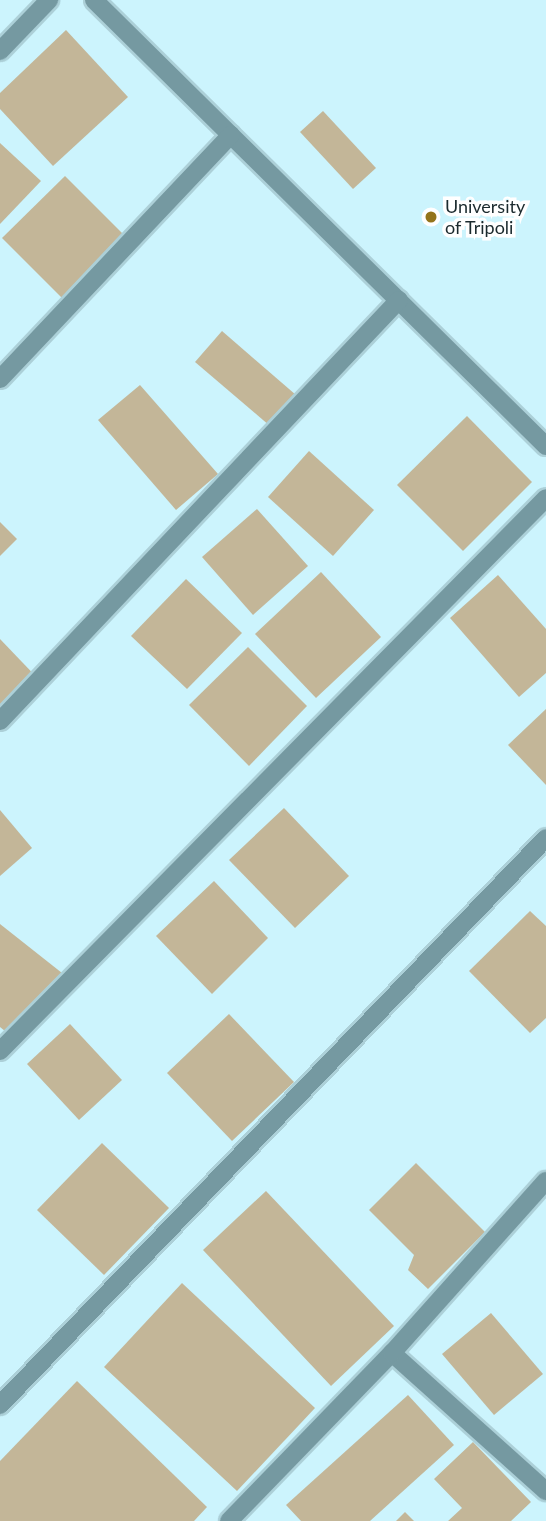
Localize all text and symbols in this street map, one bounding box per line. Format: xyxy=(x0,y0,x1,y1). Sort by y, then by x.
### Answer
place label: University of Tripoli xyxy=(445,196,525,238)
marker: University of Tripoli xyxy=(423,209,439,225)

